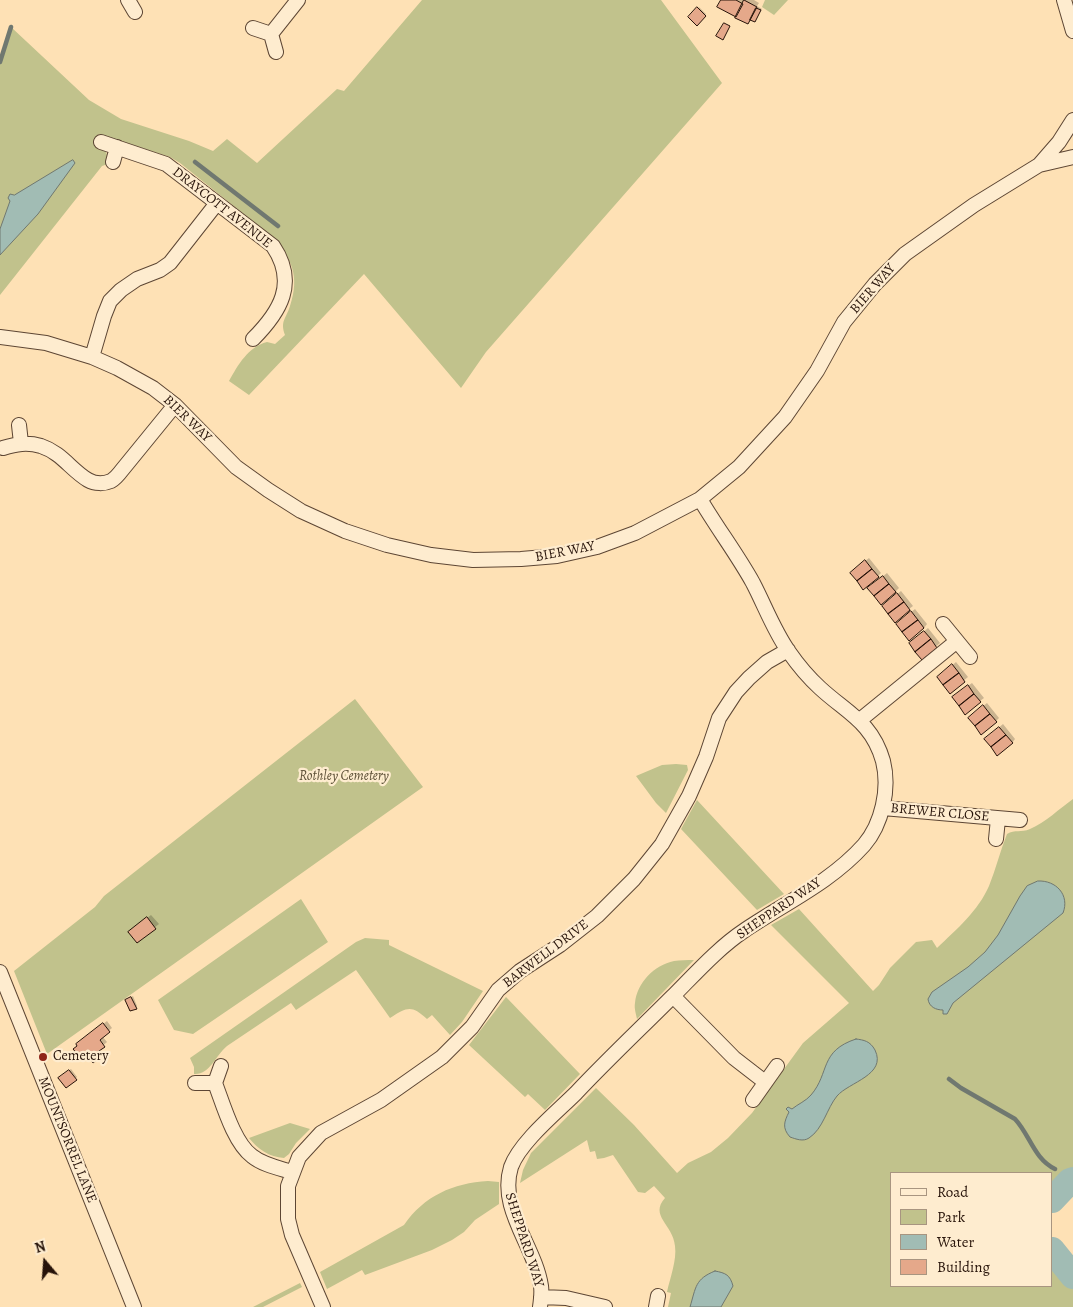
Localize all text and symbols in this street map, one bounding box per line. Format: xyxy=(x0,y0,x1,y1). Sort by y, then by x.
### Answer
street label: DRAYCOTT AVENUE xyxy=(169,164,275,252)
street label: BIER WAY xyxy=(847,261,899,317)
street label: BIER WAY xyxy=(159,392,215,446)
street label: BIER WAY xyxy=(534,538,596,566)
park label: Rothley Cemetery xyxy=(299,769,389,785)
street label: BREWER CLOSE xyxy=(890,800,990,826)
street label: SHEPPARD WAY xyxy=(734,875,824,943)
street label: BARWELL DRIVE xyxy=(500,916,592,992)
place label: Cemetery xyxy=(53,1049,108,1065)
marker: Cemetery xyxy=(37,1051,49,1063)
street label: MOUNTSORREL LANE xyxy=(34,1074,100,1206)
legend xyxy=(890,1172,1053,1287)
text: Road xyxy=(937,1182,968,1202)
street label: SHEPPARD WAY xyxy=(501,1191,547,1289)
text: Park xyxy=(937,1207,965,1227)
text: Water xyxy=(937,1232,974,1252)
north arrow xyxy=(20,1237,70,1287)
text: N xyxy=(32,1237,48,1258)
text: Building xyxy=(937,1257,990,1277)

